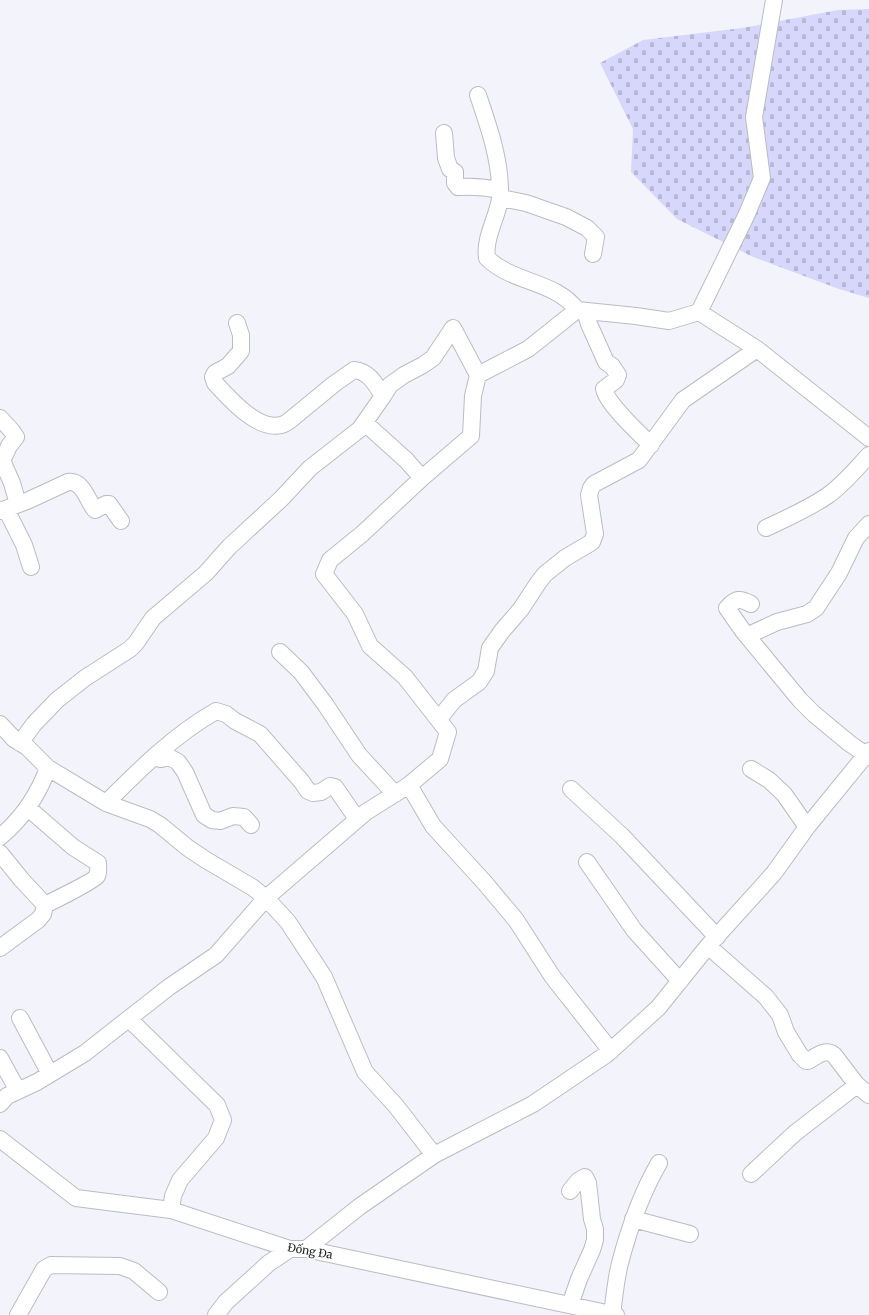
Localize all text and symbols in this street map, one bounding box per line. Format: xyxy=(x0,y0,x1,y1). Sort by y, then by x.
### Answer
street label: Đống Đa xyxy=(286,1240,334,1262)

